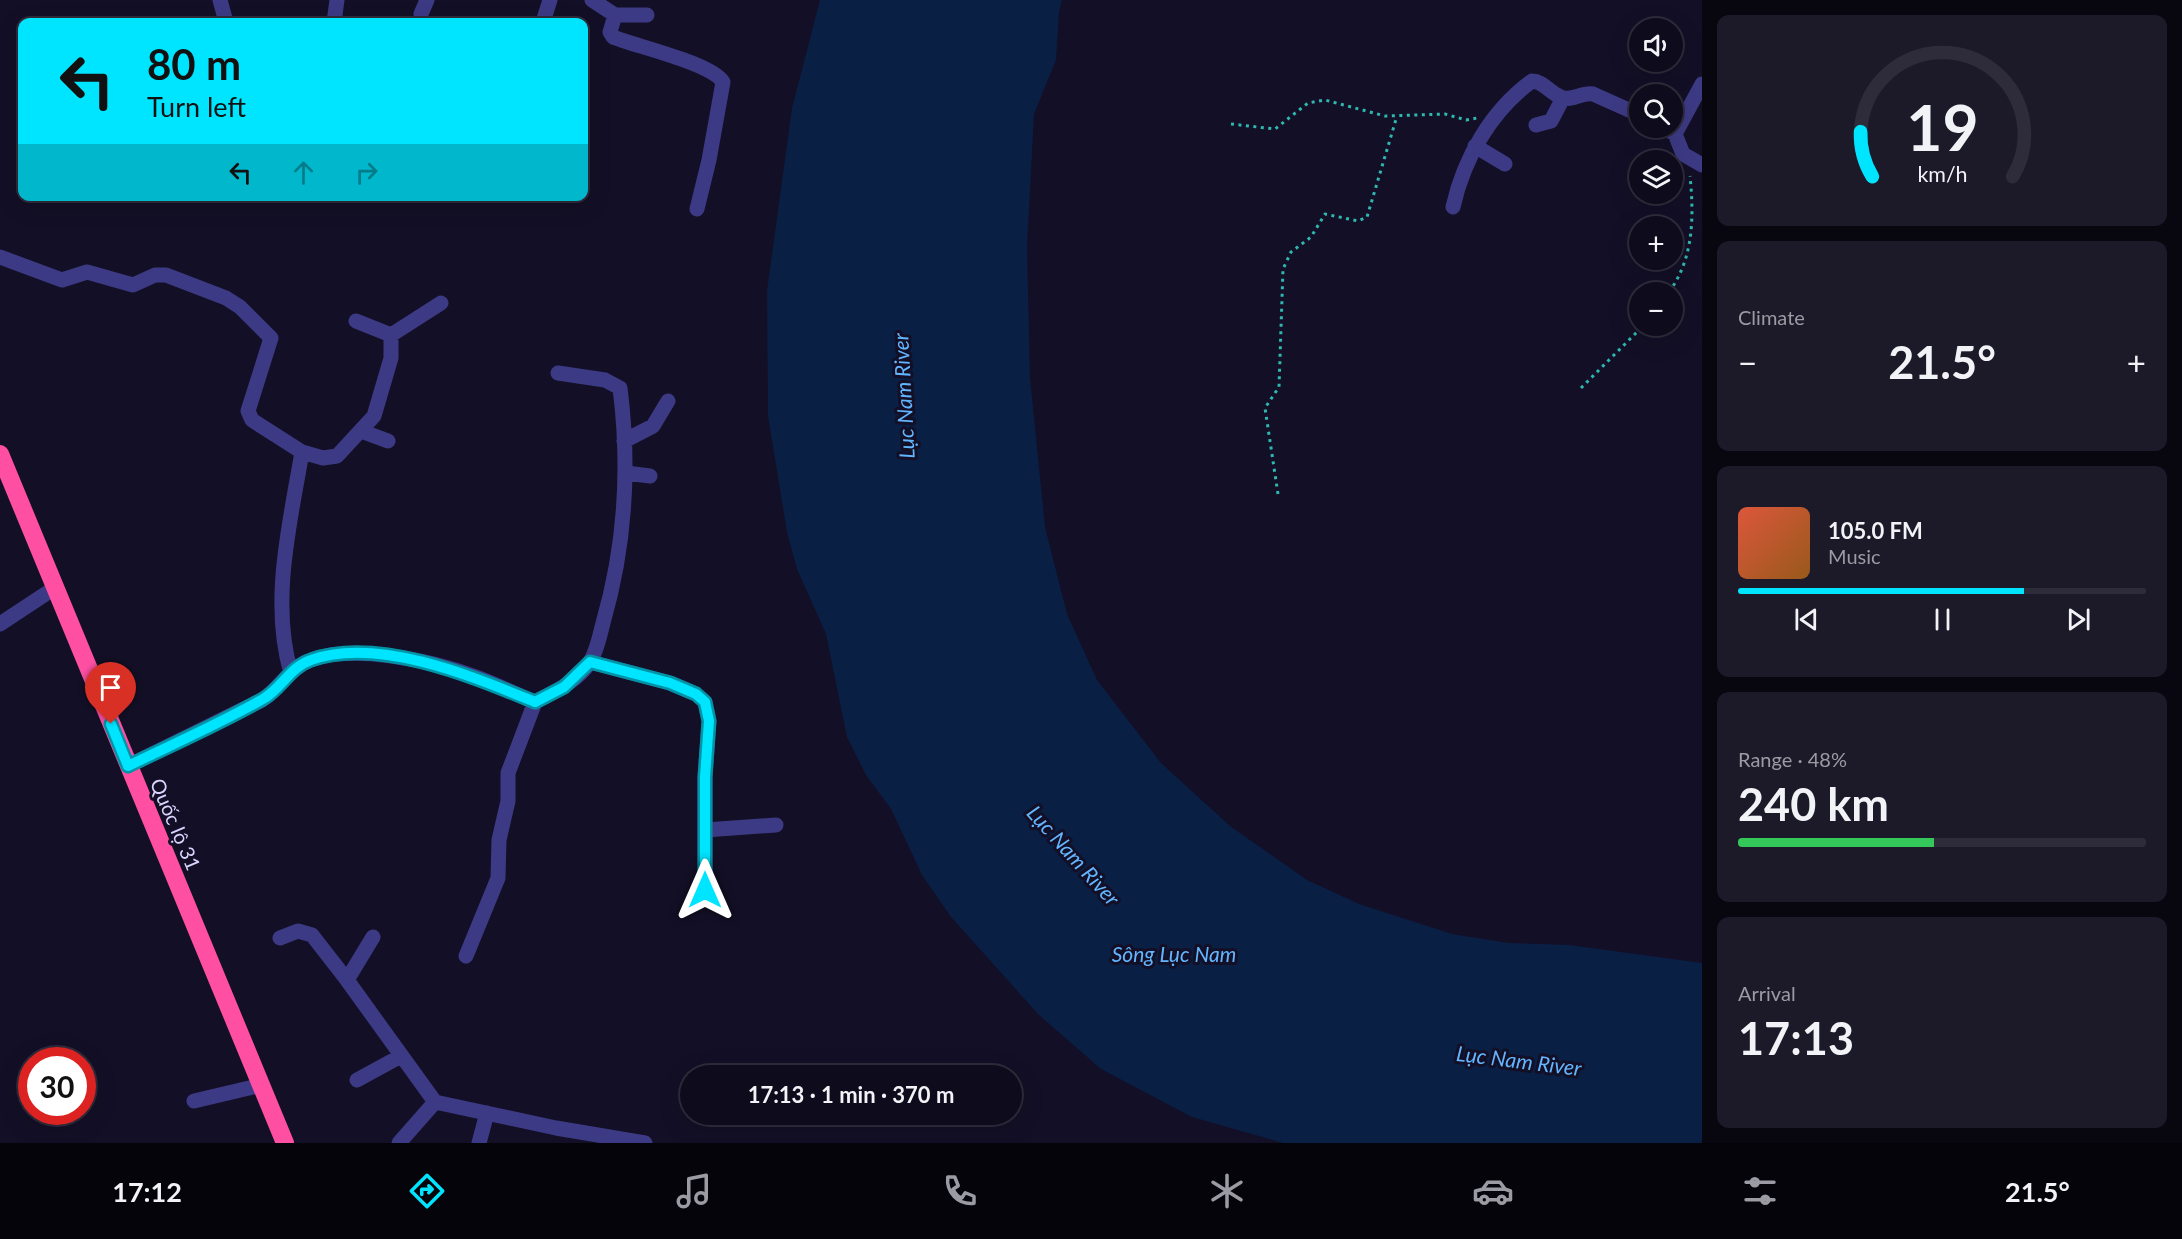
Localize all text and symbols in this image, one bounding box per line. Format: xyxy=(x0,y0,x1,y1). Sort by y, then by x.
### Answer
map controls xyxy=(1629,18,1683,336)
button: sound xyxy=(1629,18,1683,72)
text: 80 m xyxy=(147,39,241,89)
icon: left xyxy=(48,42,126,120)
button: search xyxy=(1629,84,1683,138)
text: 19 xyxy=(1906,89,1978,164)
text: Turn left xyxy=(147,90,246,123)
button: layers xyxy=(1629,150,1683,204)
icon: left xyxy=(224,156,257,189)
icon: ahead xyxy=(287,156,320,189)
icon: right xyxy=(350,156,383,189)
text: km/h xyxy=(1917,162,1967,188)
button: + xyxy=(1629,216,1683,270)
button: − xyxy=(1629,282,1683,336)
text: Climate xyxy=(1738,305,1805,329)
water label: Lục Nam River xyxy=(887,332,919,459)
text: 21.5° xyxy=(1888,335,1996,389)
text: − xyxy=(1738,342,1757,382)
text: + xyxy=(2127,342,2146,382)
text: 105.0 FM xyxy=(1828,517,1923,544)
text: Music xyxy=(1828,544,1881,568)
icon: previous xyxy=(1790,603,1823,636)
icon: pause xyxy=(1926,603,1959,636)
icon: next xyxy=(2062,603,2095,636)
pin xyxy=(85,662,136,724)
icon: arrive xyxy=(94,671,127,704)
text: Range · 48% xyxy=(1738,747,1847,771)
street label: Quốc lộ 31 xyxy=(146,774,206,874)
text: 240 km xyxy=(1738,777,1889,831)
water label: Lục Nam River xyxy=(1023,800,1126,911)
position arrow xyxy=(673,858,737,922)
water label: Sông Lục Nam xyxy=(1112,941,1236,966)
text: Arrival xyxy=(1738,981,1796,1005)
text: 17:13 xyxy=(1738,1011,1854,1065)
water label: Lục Nam River xyxy=(1455,1040,1584,1080)
speed limit sign: 30 xyxy=(18,1047,96,1125)
text: 17:13 · 1 min · 370 m xyxy=(748,1081,954,1108)
icon: directions xyxy=(406,1170,448,1212)
icon: music xyxy=(673,1170,715,1212)
icon: phone xyxy=(939,1170,981,1212)
icon: climate xyxy=(1206,1170,1248,1212)
icon: car xyxy=(1472,1170,1514,1212)
icon: filters xyxy=(1739,1170,1781,1212)
text: 17:12 xyxy=(112,1175,182,1208)
text: 21.5° xyxy=(2005,1175,2070,1208)

